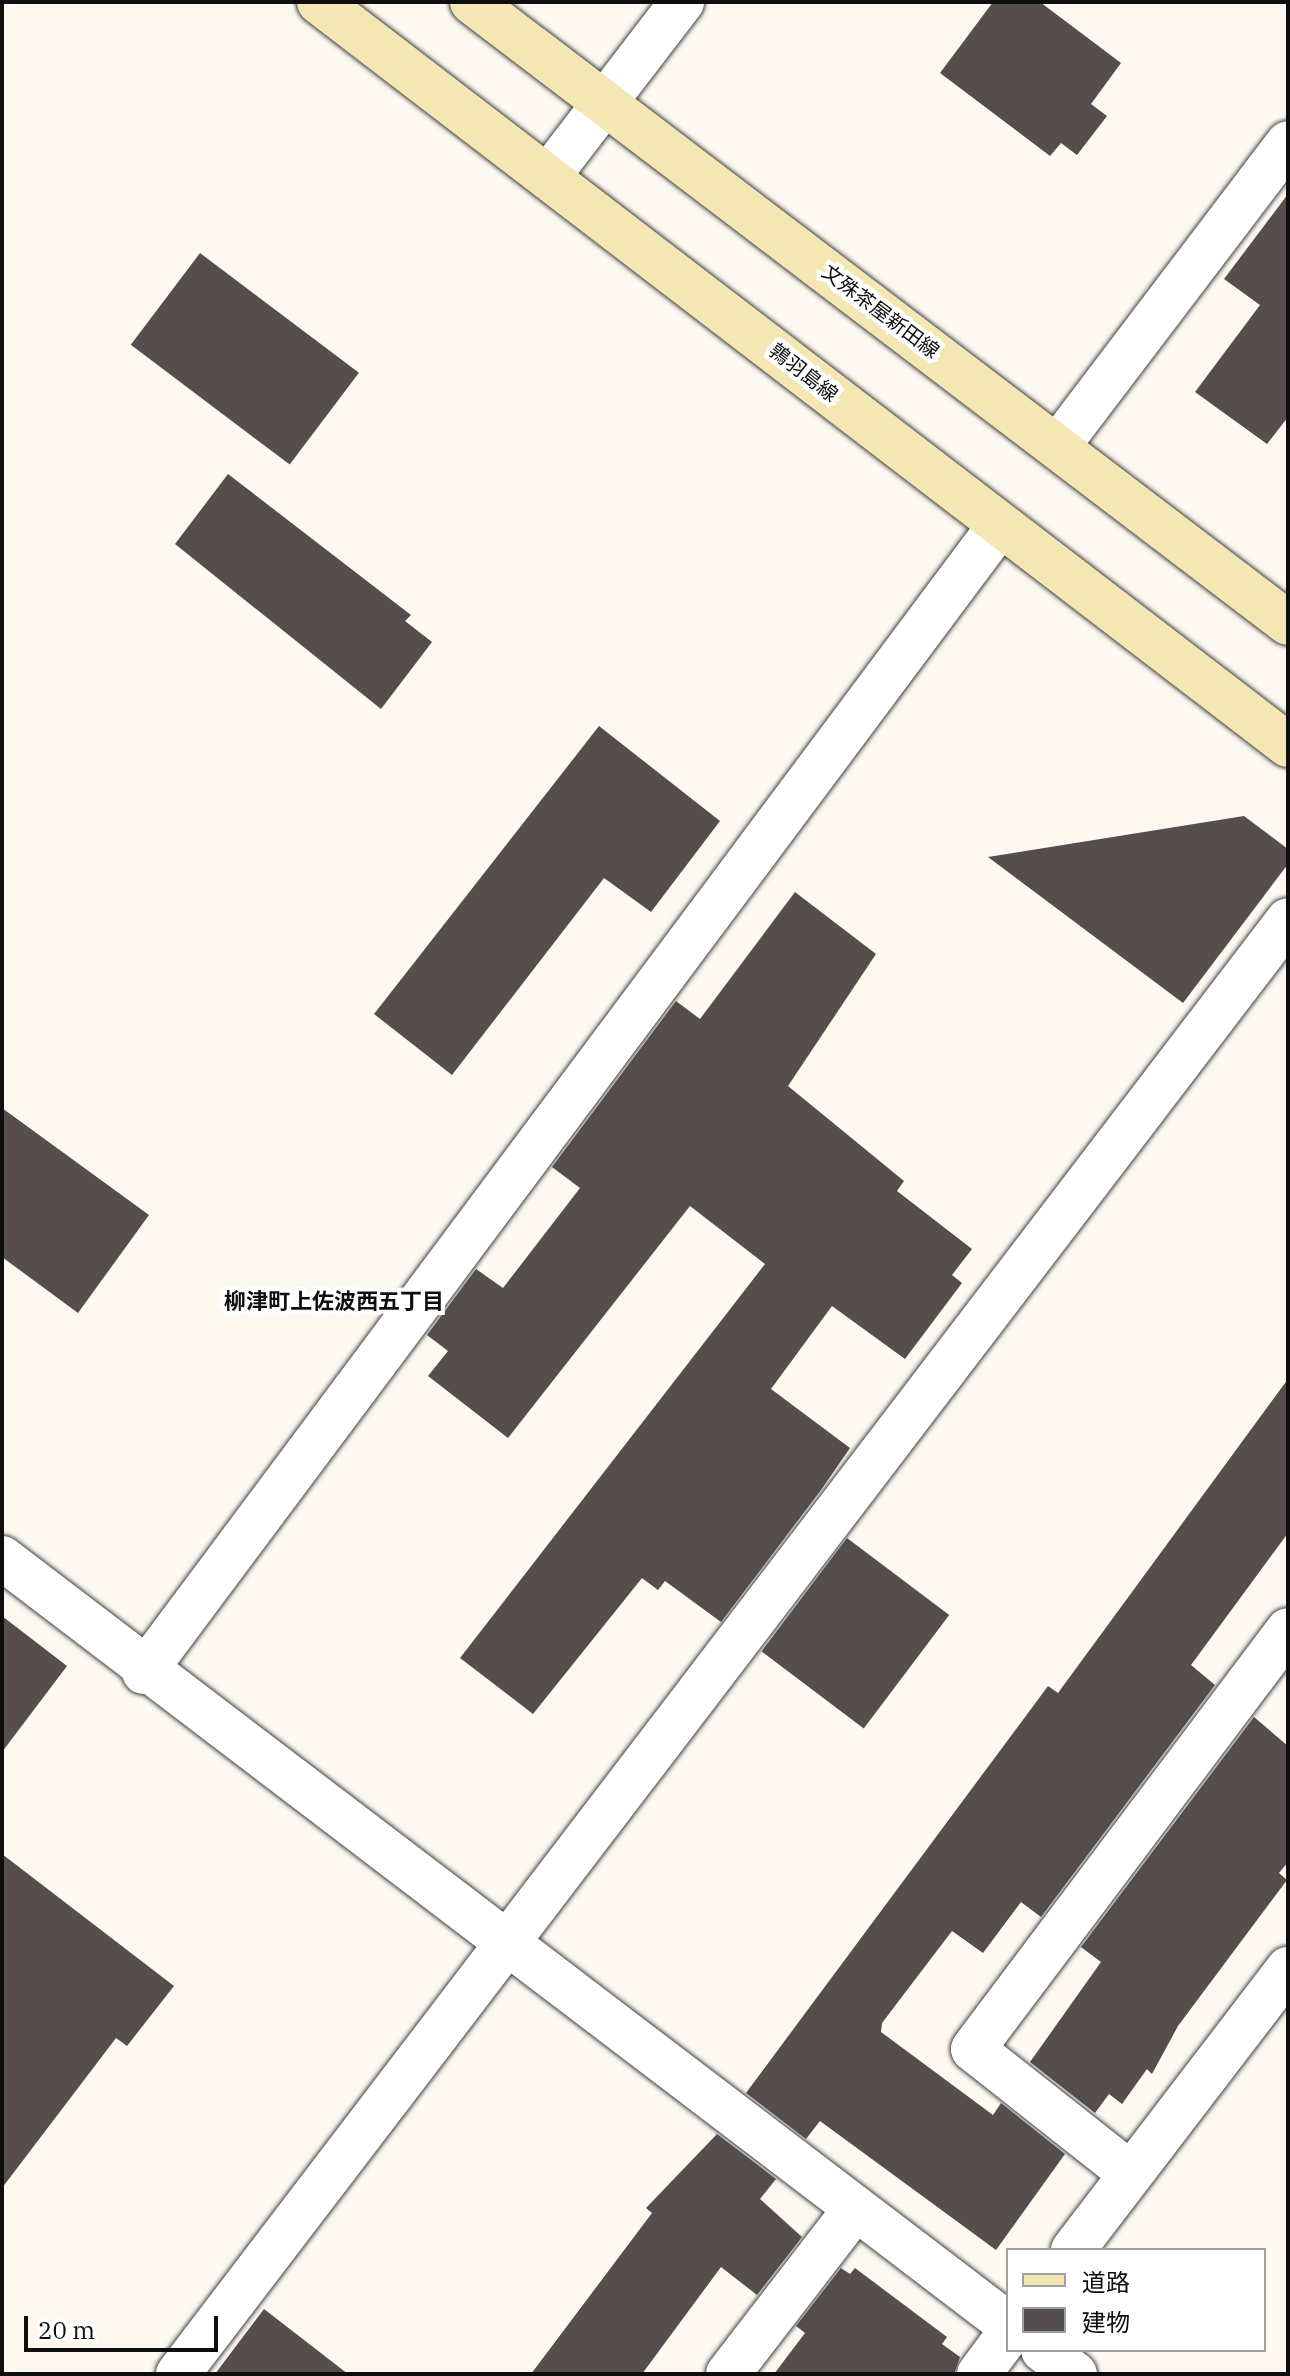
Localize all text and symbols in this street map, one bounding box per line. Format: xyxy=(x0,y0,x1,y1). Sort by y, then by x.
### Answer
street label: 文殊茶屋新田線 xyxy=(818,259,944,363)
street label: 鶉羽島線 xyxy=(765,338,843,406)
district label: 柳津町上佐波西五丁目 xyxy=(224,1288,444,1314)
legend xyxy=(1006,2248,1266,2352)
text: 道路 xyxy=(1082,2266,1130,2298)
scale bar xyxy=(28,2300,222,2350)
text: 建物 xyxy=(1082,2306,1130,2338)
text: 20 m xyxy=(38,2314,95,2346)

